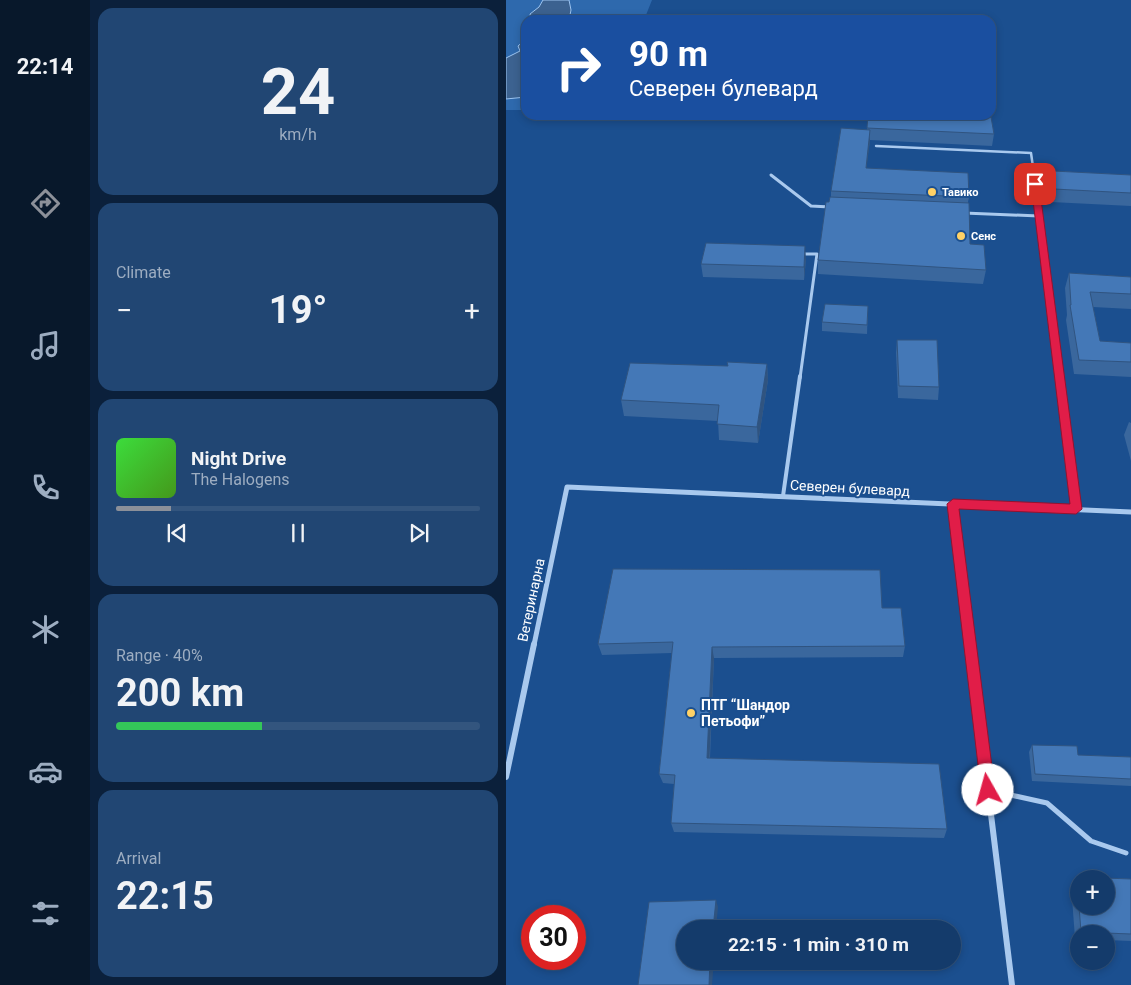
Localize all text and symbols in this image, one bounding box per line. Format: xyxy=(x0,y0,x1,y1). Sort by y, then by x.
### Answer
text: 90 m xyxy=(629,34,708,75)
icon: right xyxy=(546,35,611,100)
text: 22:14 xyxy=(17,54,73,79)
text: 24 xyxy=(261,54,335,130)
text: Северен булевард xyxy=(629,76,818,101)
text: km/h xyxy=(279,125,317,144)
pin xyxy=(1014,163,1056,205)
icon: arrive xyxy=(1021,170,1049,198)
icon: directions xyxy=(28,186,63,221)
marker: Тавико xyxy=(926,186,938,198)
place label: Тавико xyxy=(942,186,979,199)
marker: Сенс xyxy=(955,230,967,242)
place label: Сенс xyxy=(971,230,996,243)
text: Climate xyxy=(116,263,171,282)
text: 19° xyxy=(269,288,327,332)
text: − xyxy=(116,294,132,327)
text: + xyxy=(464,294,480,327)
icon: music xyxy=(28,328,63,363)
text: Night Drive xyxy=(191,447,286,470)
icon: phone xyxy=(28,470,63,505)
text: The Halogens xyxy=(191,470,290,489)
street label: Северен булевард xyxy=(790,477,911,499)
icon: previous xyxy=(163,519,191,547)
icon: pause xyxy=(284,519,312,547)
icon: next xyxy=(405,519,433,547)
street label: Ветеринарна xyxy=(514,557,548,643)
icon: climate xyxy=(28,612,63,647)
text: Range · 40% xyxy=(116,646,203,665)
text: 200 km xyxy=(116,671,244,715)
place label: ПТГ “Шандор Петьофи” xyxy=(701,697,790,729)
marker: ПТГ “Шандор Петьофи” xyxy=(685,707,697,719)
icon: car xyxy=(28,754,63,789)
position arrow xyxy=(961,763,1013,815)
text: Arrival xyxy=(116,849,161,868)
map controls xyxy=(1070,870,1115,970)
button: + xyxy=(1070,870,1115,915)
text: 22:15 xyxy=(116,874,214,918)
icon: filters xyxy=(28,896,63,931)
speed limit sign: 30 xyxy=(521,905,586,970)
button: − xyxy=(1070,925,1115,970)
text: 22:15 · 1 min · 310 m xyxy=(728,933,909,956)

